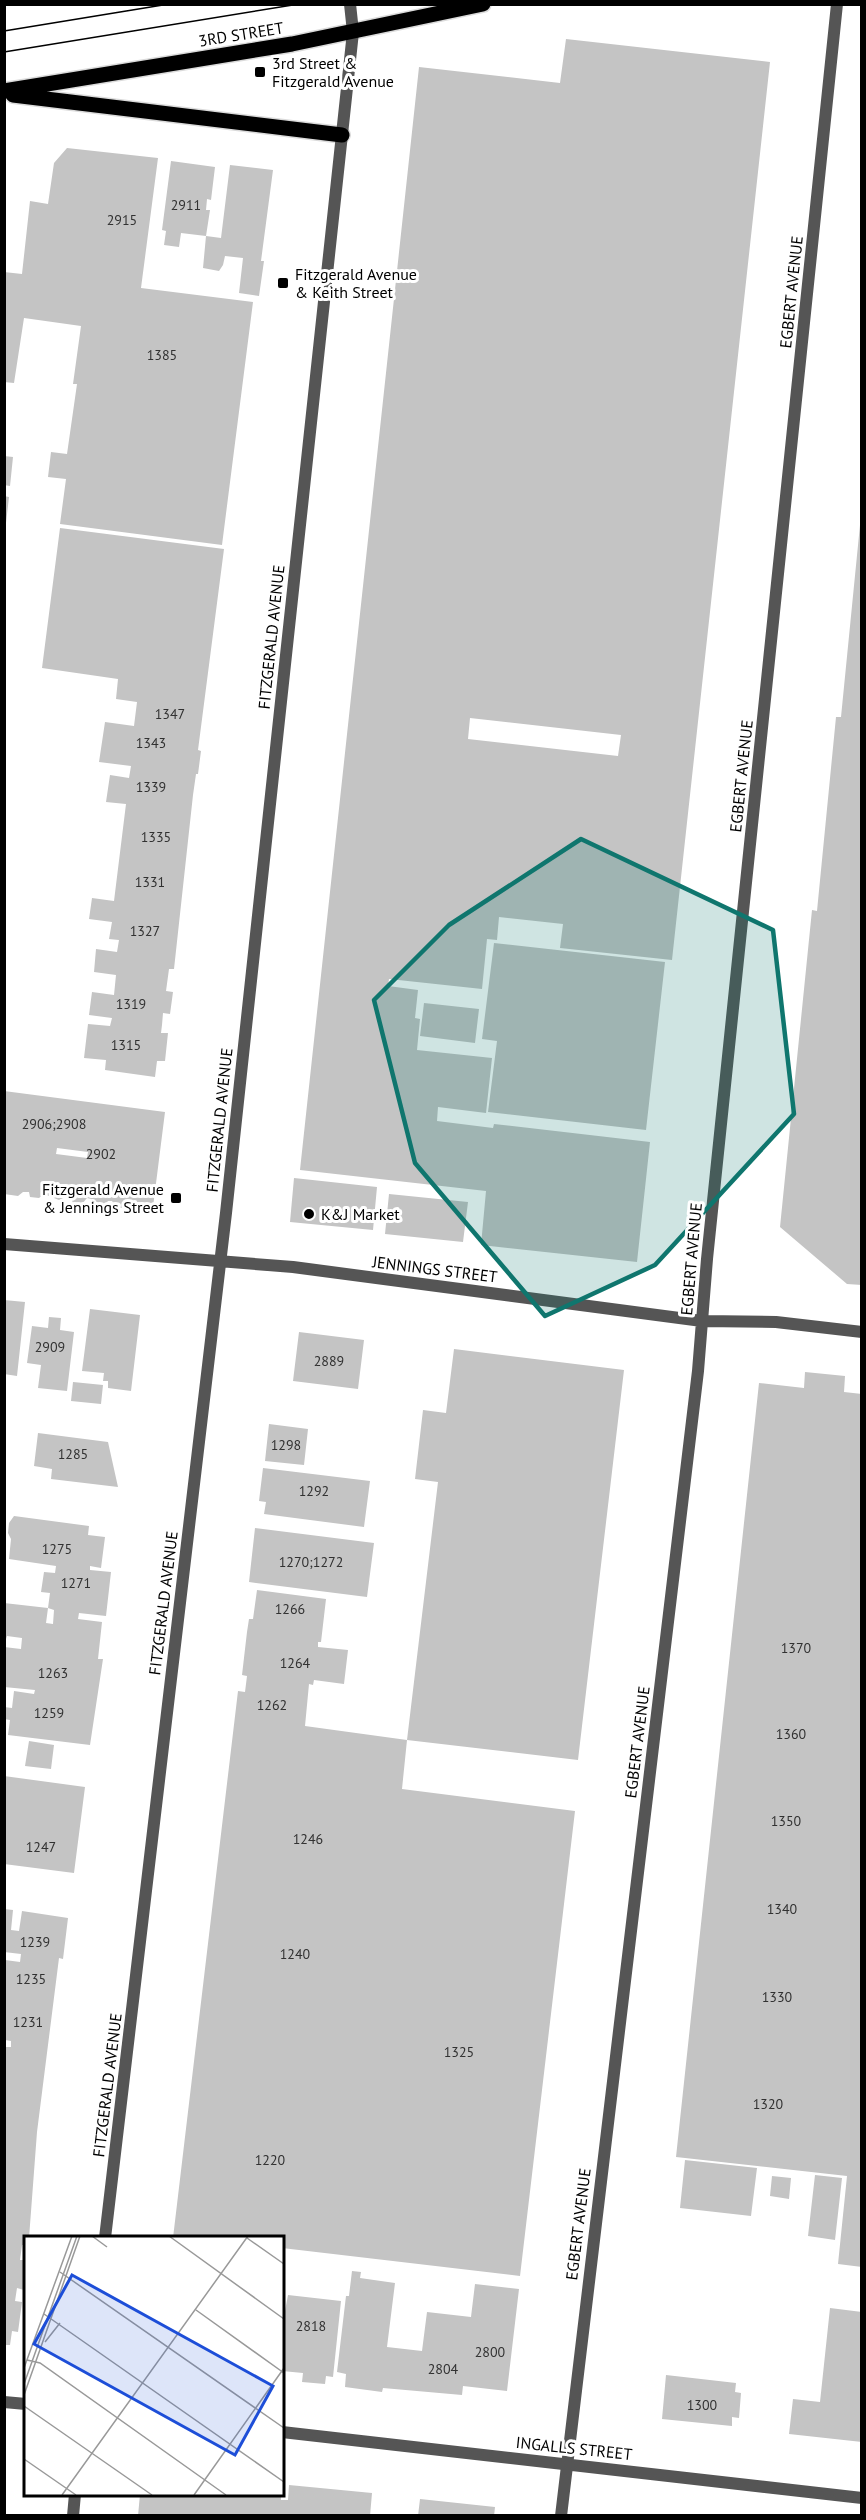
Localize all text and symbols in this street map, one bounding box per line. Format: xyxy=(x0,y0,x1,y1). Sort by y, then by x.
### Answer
street label: 3RD STREET xyxy=(197,17,285,51)
place label: 3rd Street & Fitzgerald Avenue xyxy=(272,53,394,91)
marker: 3rd Street & Fitzgerald Avenue xyxy=(253,65,267,79)
house number: 2911 xyxy=(171,196,201,214)
house number: 2915 xyxy=(107,211,137,229)
street label: EGBERT AVENUE xyxy=(775,235,807,349)
place label: Fitzgerald Avenue & Keith Street xyxy=(295,264,417,302)
marker: Fitzgerald Avenue & Keith Street xyxy=(276,276,290,290)
house number: 1385 xyxy=(147,346,177,364)
street label: FITZGERALD AVENUE xyxy=(253,564,289,710)
house number: 1347 xyxy=(155,705,185,723)
street label: EGBERT AVENUE xyxy=(725,719,757,833)
house number: 1343 xyxy=(136,734,166,752)
house number: 1339 xyxy=(136,778,166,796)
house number: 1335 xyxy=(141,828,171,846)
house number: 1331 xyxy=(135,873,165,891)
house number: 1327 xyxy=(130,922,160,940)
house number: 1319 xyxy=(116,995,146,1013)
house number: 1315 xyxy=(111,1036,141,1054)
street label: FITZGERALD AVENUE xyxy=(201,1047,237,1193)
house number: 2906;2908 xyxy=(22,1115,86,1133)
house number: 2902 xyxy=(86,1145,116,1163)
place label: Fitzgerald Avenue & Jennings Street xyxy=(42,1179,165,1217)
marker: Fitzgerald Avenue & Jennings Street xyxy=(169,1191,183,1205)
street label: EGBERT AVENUE xyxy=(676,1202,706,1316)
place label: K&J Market xyxy=(321,1204,400,1224)
marker: K&J Market xyxy=(302,1207,316,1221)
street label: JENNINGS STREET xyxy=(370,1251,499,1287)
house number: 2909 xyxy=(35,1338,65,1356)
house number: 2889 xyxy=(314,1352,344,1370)
house number: 1298 xyxy=(271,1436,301,1454)
house number: 1285 xyxy=(58,1445,88,1463)
house number: 1292 xyxy=(299,1482,329,1500)
street label: FITZGERALD AVENUE xyxy=(144,1530,182,1676)
house number: 1275 xyxy=(42,1540,72,1558)
house number: 1270;1272 xyxy=(279,1553,343,1571)
house number: 1271 xyxy=(61,1574,91,1592)
house number: 1266 xyxy=(275,1600,305,1618)
house number: 1370 xyxy=(781,1639,812,1657)
house number: 1264 xyxy=(280,1654,311,1672)
house number: 1263 xyxy=(38,1664,68,1682)
street label: EGBERT AVENUE xyxy=(620,1685,654,1799)
house number: 1262 xyxy=(257,1696,287,1714)
house number: 1259 xyxy=(34,1704,64,1722)
house number: 1360 xyxy=(776,1725,807,1743)
house number: 1350 xyxy=(771,1812,802,1830)
house number: 1246 xyxy=(293,1830,323,1848)
house number: 1247 xyxy=(26,1838,56,1856)
house number: 1340 xyxy=(767,1900,798,1918)
house number: 1239 xyxy=(20,1933,50,1951)
house number: 1240 xyxy=(280,1945,311,1963)
house number: 1235 xyxy=(16,1970,46,1988)
house number: 1330 xyxy=(762,1988,793,2006)
street label: FITZGERALD AVENUE xyxy=(88,2012,126,2158)
house number: 1231 xyxy=(13,2013,43,2031)
house number: 1325 xyxy=(444,2043,474,2061)
house number: 1320 xyxy=(753,2095,784,2113)
house number: 1220 xyxy=(255,2151,286,2169)
street label: EGBERT AVENUE xyxy=(561,2167,595,2281)
inset map xyxy=(24,2236,284,2496)
house number: 2818 xyxy=(296,2317,326,2335)
house number: 2800 xyxy=(475,2343,506,2361)
house number: 2804 xyxy=(428,2360,459,2378)
house number: 1300 xyxy=(687,2396,718,2414)
street label: INGALLS STREET xyxy=(515,2432,633,2464)

